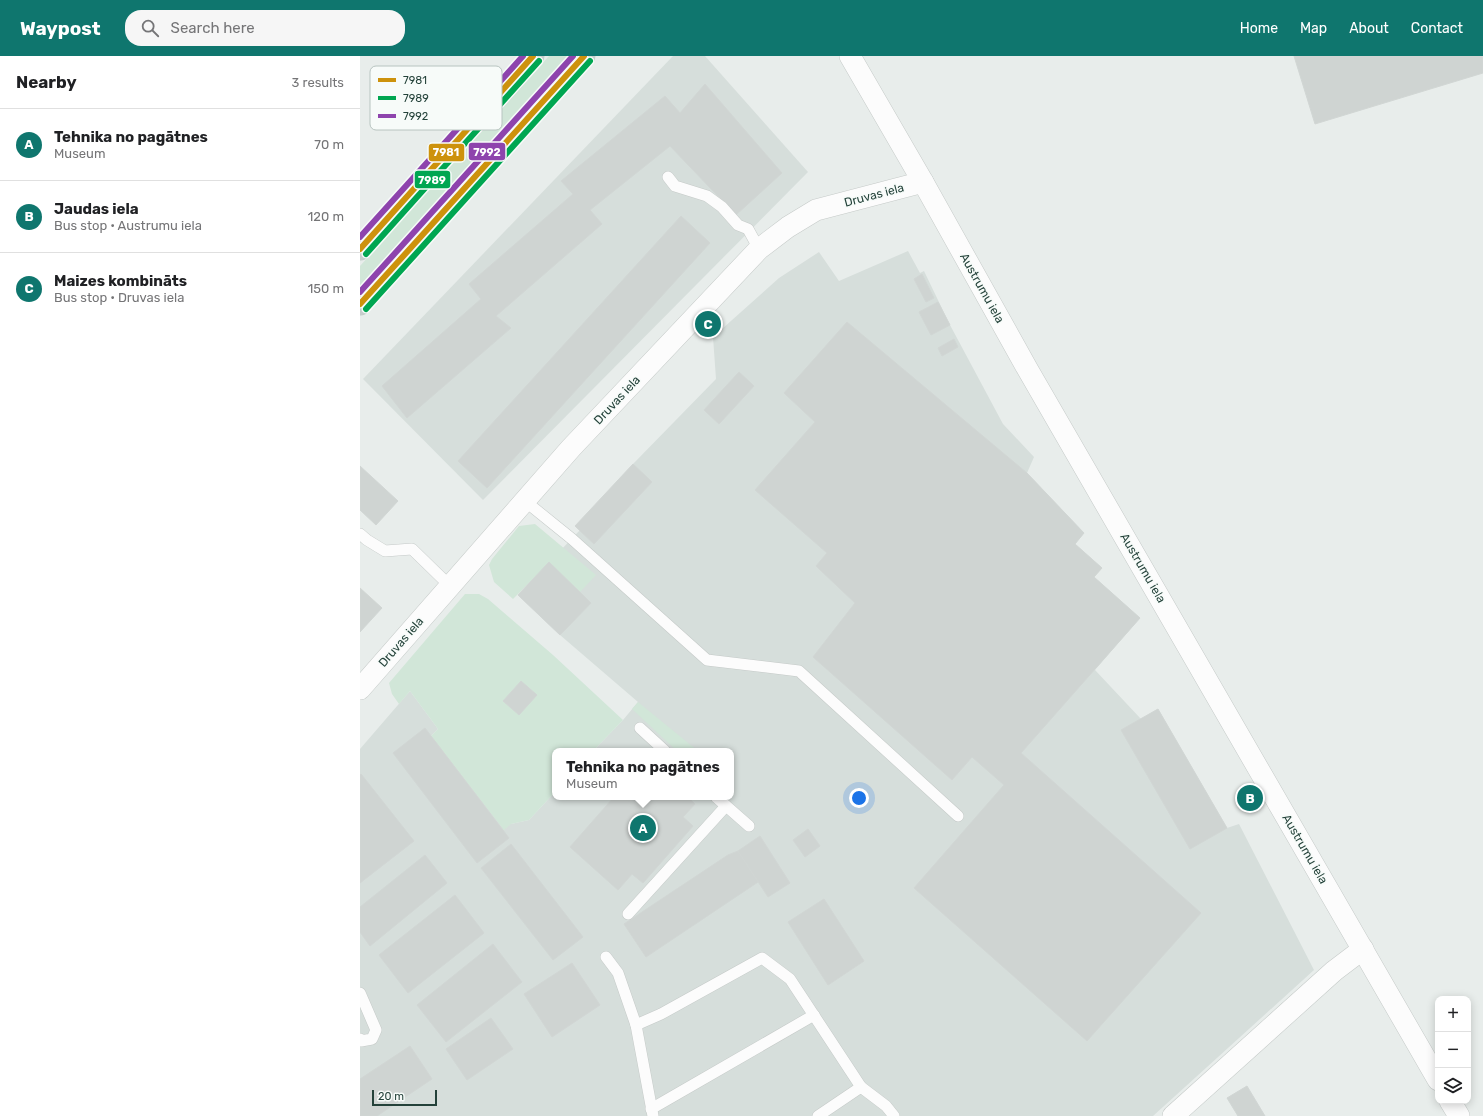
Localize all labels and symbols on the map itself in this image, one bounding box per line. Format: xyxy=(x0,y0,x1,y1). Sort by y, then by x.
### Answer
legend xyxy=(370,66,502,130)
text: 7981 xyxy=(403,74,427,87)
text: 7989 xyxy=(403,92,429,105)
text: 7992 xyxy=(403,110,428,123)
line badge: 7992 xyxy=(468,142,506,161)
line badge: 7981 xyxy=(428,143,465,162)
text: 7981 xyxy=(433,146,459,159)
text: 7992 xyxy=(473,146,501,159)
line badge: 7989 xyxy=(414,170,451,189)
text: 7989 xyxy=(418,174,446,187)
street label: Druvas iela xyxy=(843,180,905,210)
street label: Austrumu iela xyxy=(957,251,1007,325)
pin: C xyxy=(695,309,721,339)
street label: Druvas iela xyxy=(591,373,643,427)
street label: Austrumu iela xyxy=(1117,531,1169,605)
street label: Druvas iela xyxy=(376,614,426,670)
pin: B xyxy=(1237,783,1263,813)
your location xyxy=(849,788,869,808)
street label: Austrumu iela xyxy=(1279,812,1331,886)
pin: A xyxy=(630,813,656,843)
scale bar xyxy=(372,1088,437,1107)

